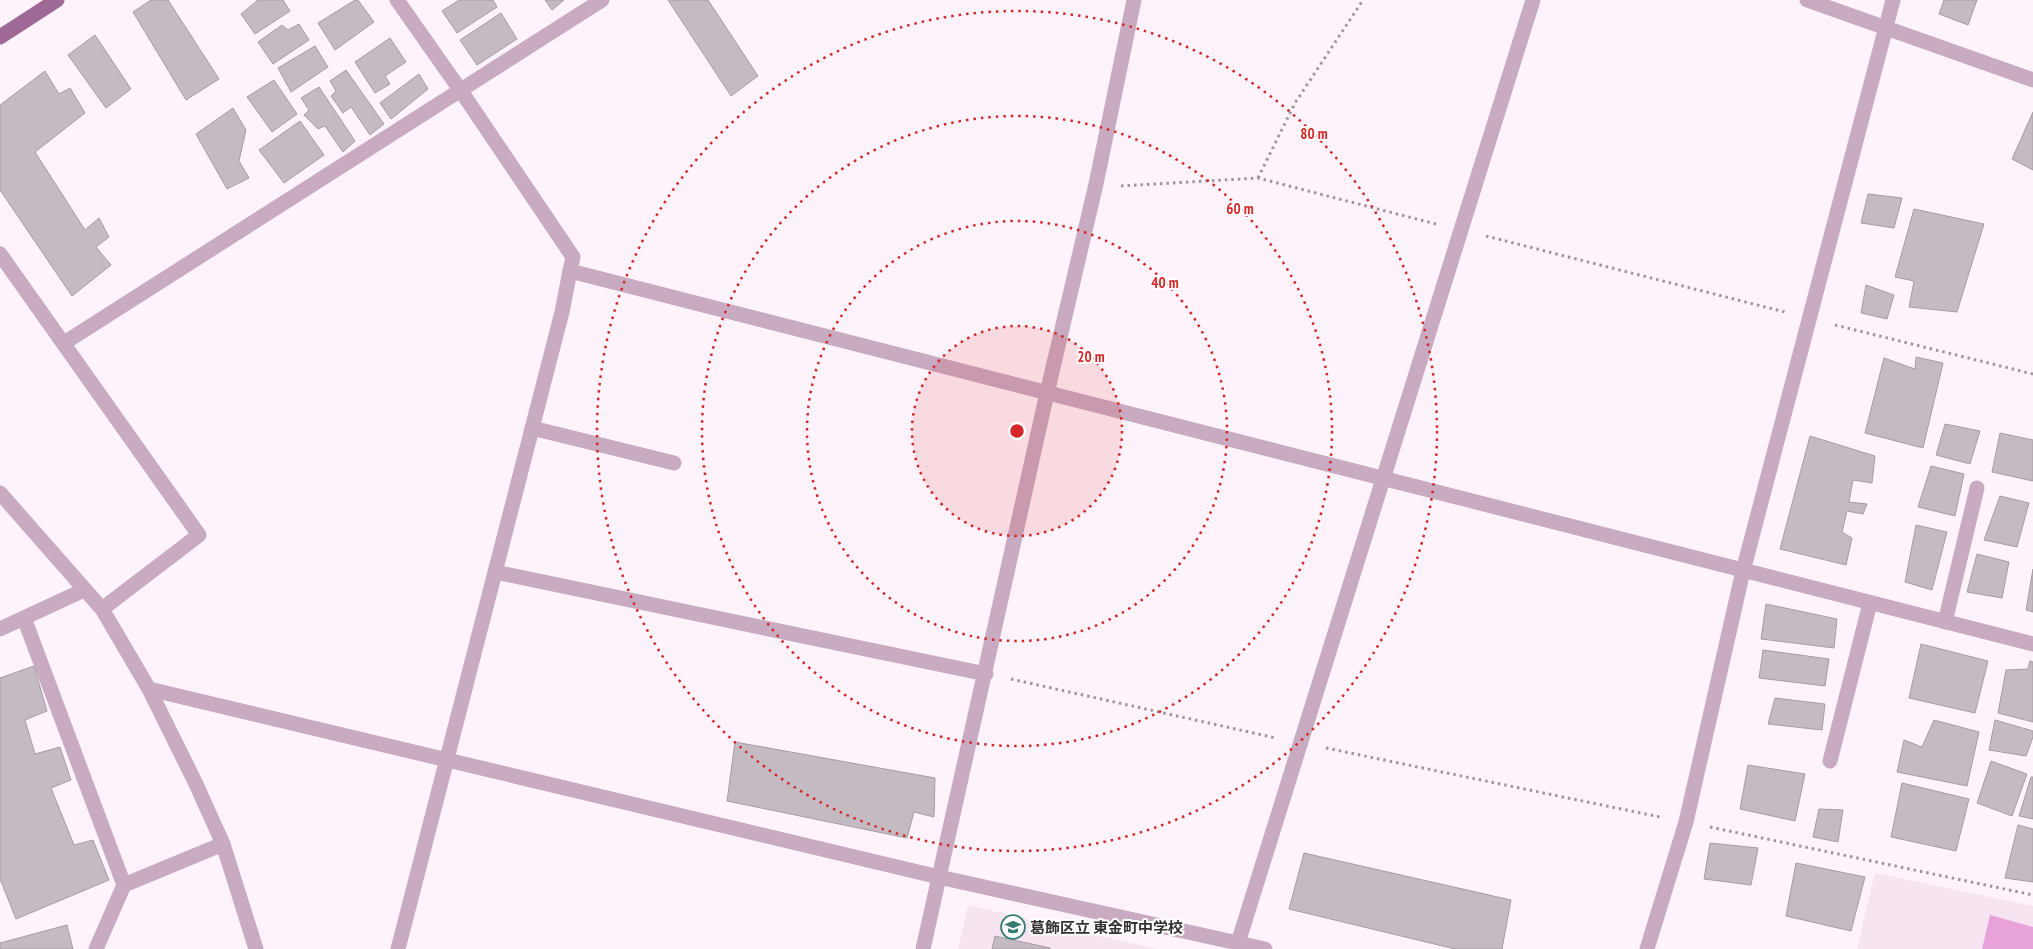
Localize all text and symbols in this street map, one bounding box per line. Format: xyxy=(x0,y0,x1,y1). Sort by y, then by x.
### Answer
text: 80 m xyxy=(1300,124,1328,143)
text: 60 m xyxy=(1226,199,1254,218)
text: 40 m xyxy=(1151,273,1179,292)
text: 20 m xyxy=(1077,347,1105,366)
centre of rings xyxy=(1008,422,1026,440)
school or university icon: 葛飾区立 東金町中学校 xyxy=(1000,914,1026,940)
place label: 葛飾区立 東金町中学校 xyxy=(1030,918,1183,937)

